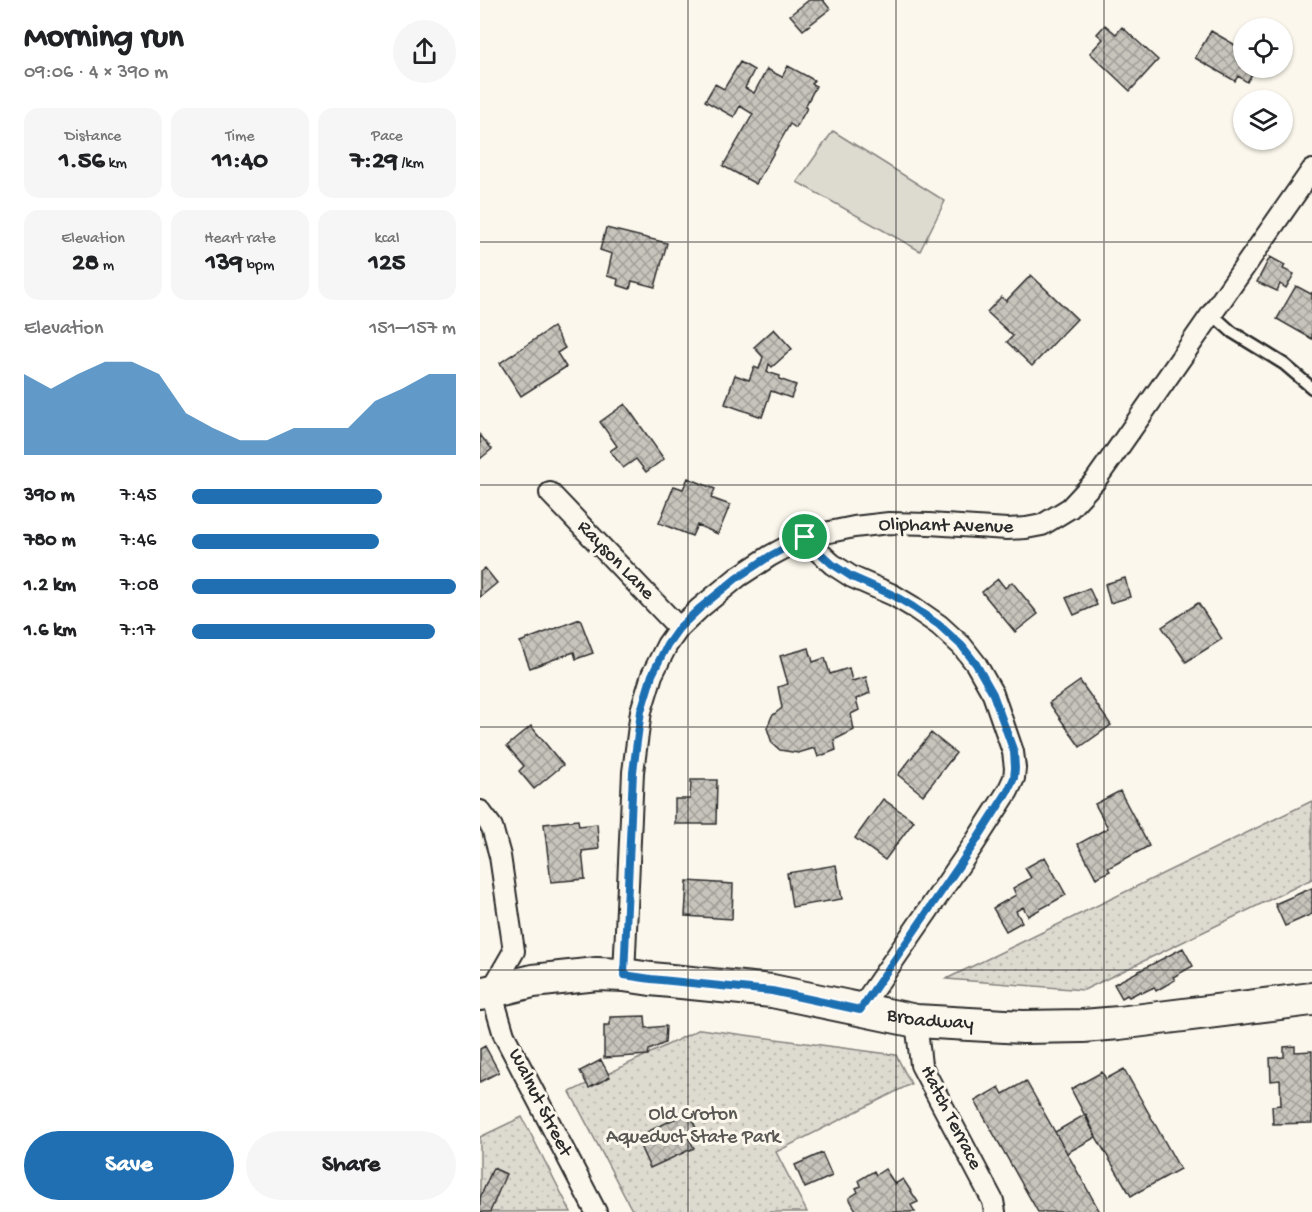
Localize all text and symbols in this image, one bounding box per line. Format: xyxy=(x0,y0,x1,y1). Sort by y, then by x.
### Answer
map controls xyxy=(1233,18,1293,150)
button: locate xyxy=(1233,18,1293,78)
text: Morning run xyxy=(24,20,184,58)
button: share xyxy=(393,20,456,83)
text: 09:06 · 4 × 390 m xyxy=(24,62,168,85)
button: layers xyxy=(1233,90,1293,150)
text: Distance xyxy=(65,128,121,147)
text: Time xyxy=(225,128,255,147)
text: Pace xyxy=(371,128,403,147)
text: 1.56 xyxy=(59,147,105,178)
text: 11:40 xyxy=(212,147,268,178)
text: 7:29 xyxy=(350,147,398,178)
text: km xyxy=(105,155,127,174)
text: /km xyxy=(398,155,424,174)
text: Elevation xyxy=(61,230,125,249)
text: Heart rate xyxy=(204,230,276,249)
text: kcal xyxy=(375,230,399,249)
text: 28 xyxy=(72,249,99,280)
text: 139 xyxy=(206,249,243,280)
text: 125 xyxy=(369,249,405,280)
text: m xyxy=(99,257,114,276)
text: bpm xyxy=(243,257,274,276)
text: Elevation xyxy=(24,318,104,341)
text: 151–157 m xyxy=(369,318,456,341)
text: 390 m xyxy=(24,485,75,508)
text: 7:45 xyxy=(120,485,157,508)
pin xyxy=(779,511,830,562)
street label: Oliphant Avenue xyxy=(878,514,1014,540)
street label: Rayson Lane xyxy=(571,516,659,606)
icon: arrive xyxy=(788,520,821,553)
text: 780 m xyxy=(24,530,76,553)
text: 7:46 xyxy=(120,530,156,553)
text: 1.2 km xyxy=(24,575,76,598)
text: 7:08 xyxy=(120,575,159,598)
text: 1.6 km xyxy=(24,620,76,643)
text: 7:17 xyxy=(120,620,155,643)
street label: Broadway xyxy=(884,1004,974,1036)
street label: Walnut Street xyxy=(502,1045,577,1162)
street label: Hatch Terrace xyxy=(914,1062,986,1174)
park label: Old Croton Aqueduct State Park xyxy=(606,1104,782,1150)
button: Save xyxy=(24,1131,234,1200)
button: Share xyxy=(246,1131,456,1200)

